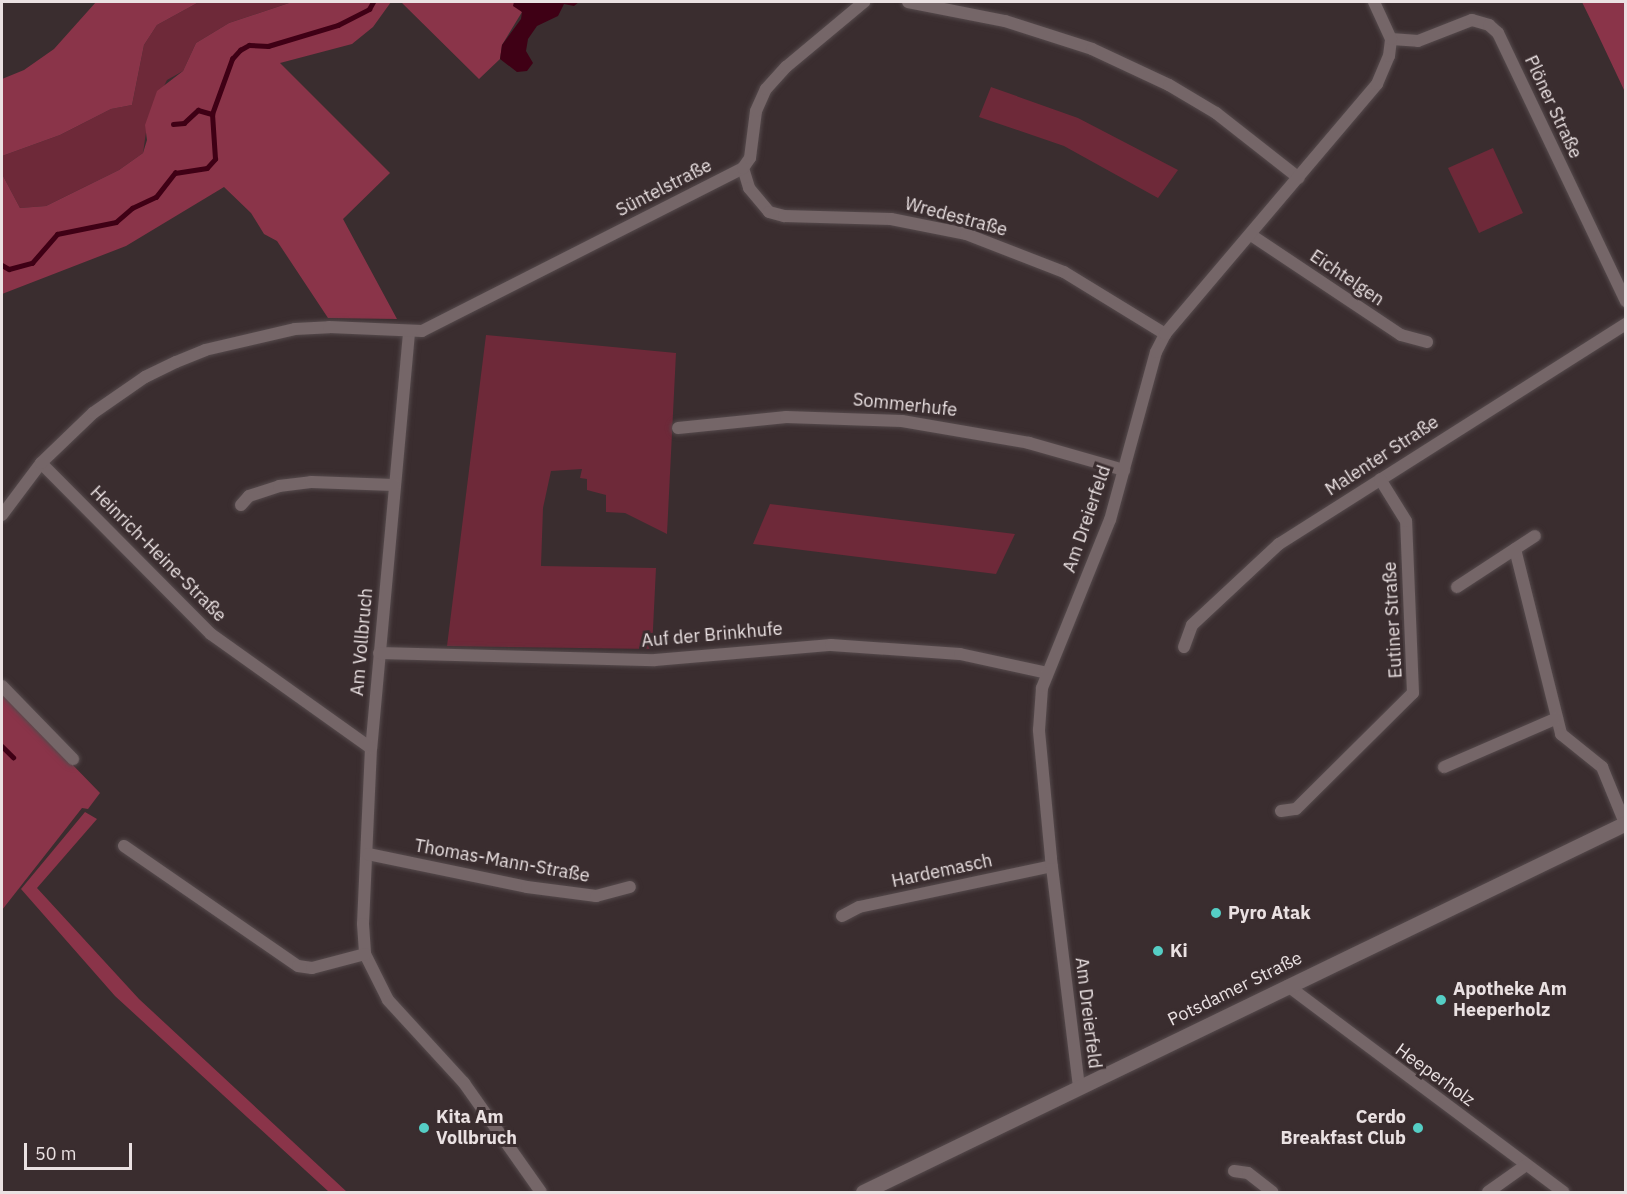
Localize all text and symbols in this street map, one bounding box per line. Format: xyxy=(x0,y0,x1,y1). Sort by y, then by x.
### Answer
street label: Plöner Straße xyxy=(1520,52,1586,162)
street label: Süntelstraße xyxy=(613,155,715,221)
street label: Wredestraße xyxy=(902,193,1010,241)
street label: Eichtelgen xyxy=(1306,245,1388,311)
street label: Sommerhufe xyxy=(852,389,958,421)
street label: Malenter Straße xyxy=(1321,411,1443,501)
street label: Am Dreierfeld xyxy=(1059,463,1115,575)
street label: Heinrich-Heine-Straße xyxy=(86,482,230,626)
street label: Eutiner Straße xyxy=(1379,561,1407,679)
street label: Am Vollbruch xyxy=(347,587,377,697)
street label: Auf der Brinkhufe xyxy=(640,618,784,652)
street label: Thomas-Mann-Straße xyxy=(413,835,591,887)
street label: Hardemasch xyxy=(890,850,994,892)
place label: Pyro Atak xyxy=(1228,902,1311,924)
marker: Pyro Atak xyxy=(1209,906,1223,920)
place label: Ki xyxy=(1170,940,1188,962)
marker: Ki xyxy=(1151,944,1165,958)
street label: Potsdamer Straße xyxy=(1164,947,1306,1031)
street label: Am Dreierfeld xyxy=(1070,956,1106,1070)
place label: Apotheke Am Heeperholz xyxy=(1453,979,1567,1022)
marker: Apotheke Am Heeperholz xyxy=(1434,993,1448,1007)
street label: Heeperholz xyxy=(1391,1039,1479,1111)
place label: Kita Am Vollbruch xyxy=(436,1107,517,1150)
place label: Cerdo Breakfast Club xyxy=(1280,1107,1406,1150)
marker: Kita Am Vollbruch xyxy=(417,1121,431,1135)
marker: Cerdo Breakfast Club xyxy=(1411,1121,1425,1135)
scale bar xyxy=(27,1131,135,1169)
text: 50 m xyxy=(35,1142,77,1165)

